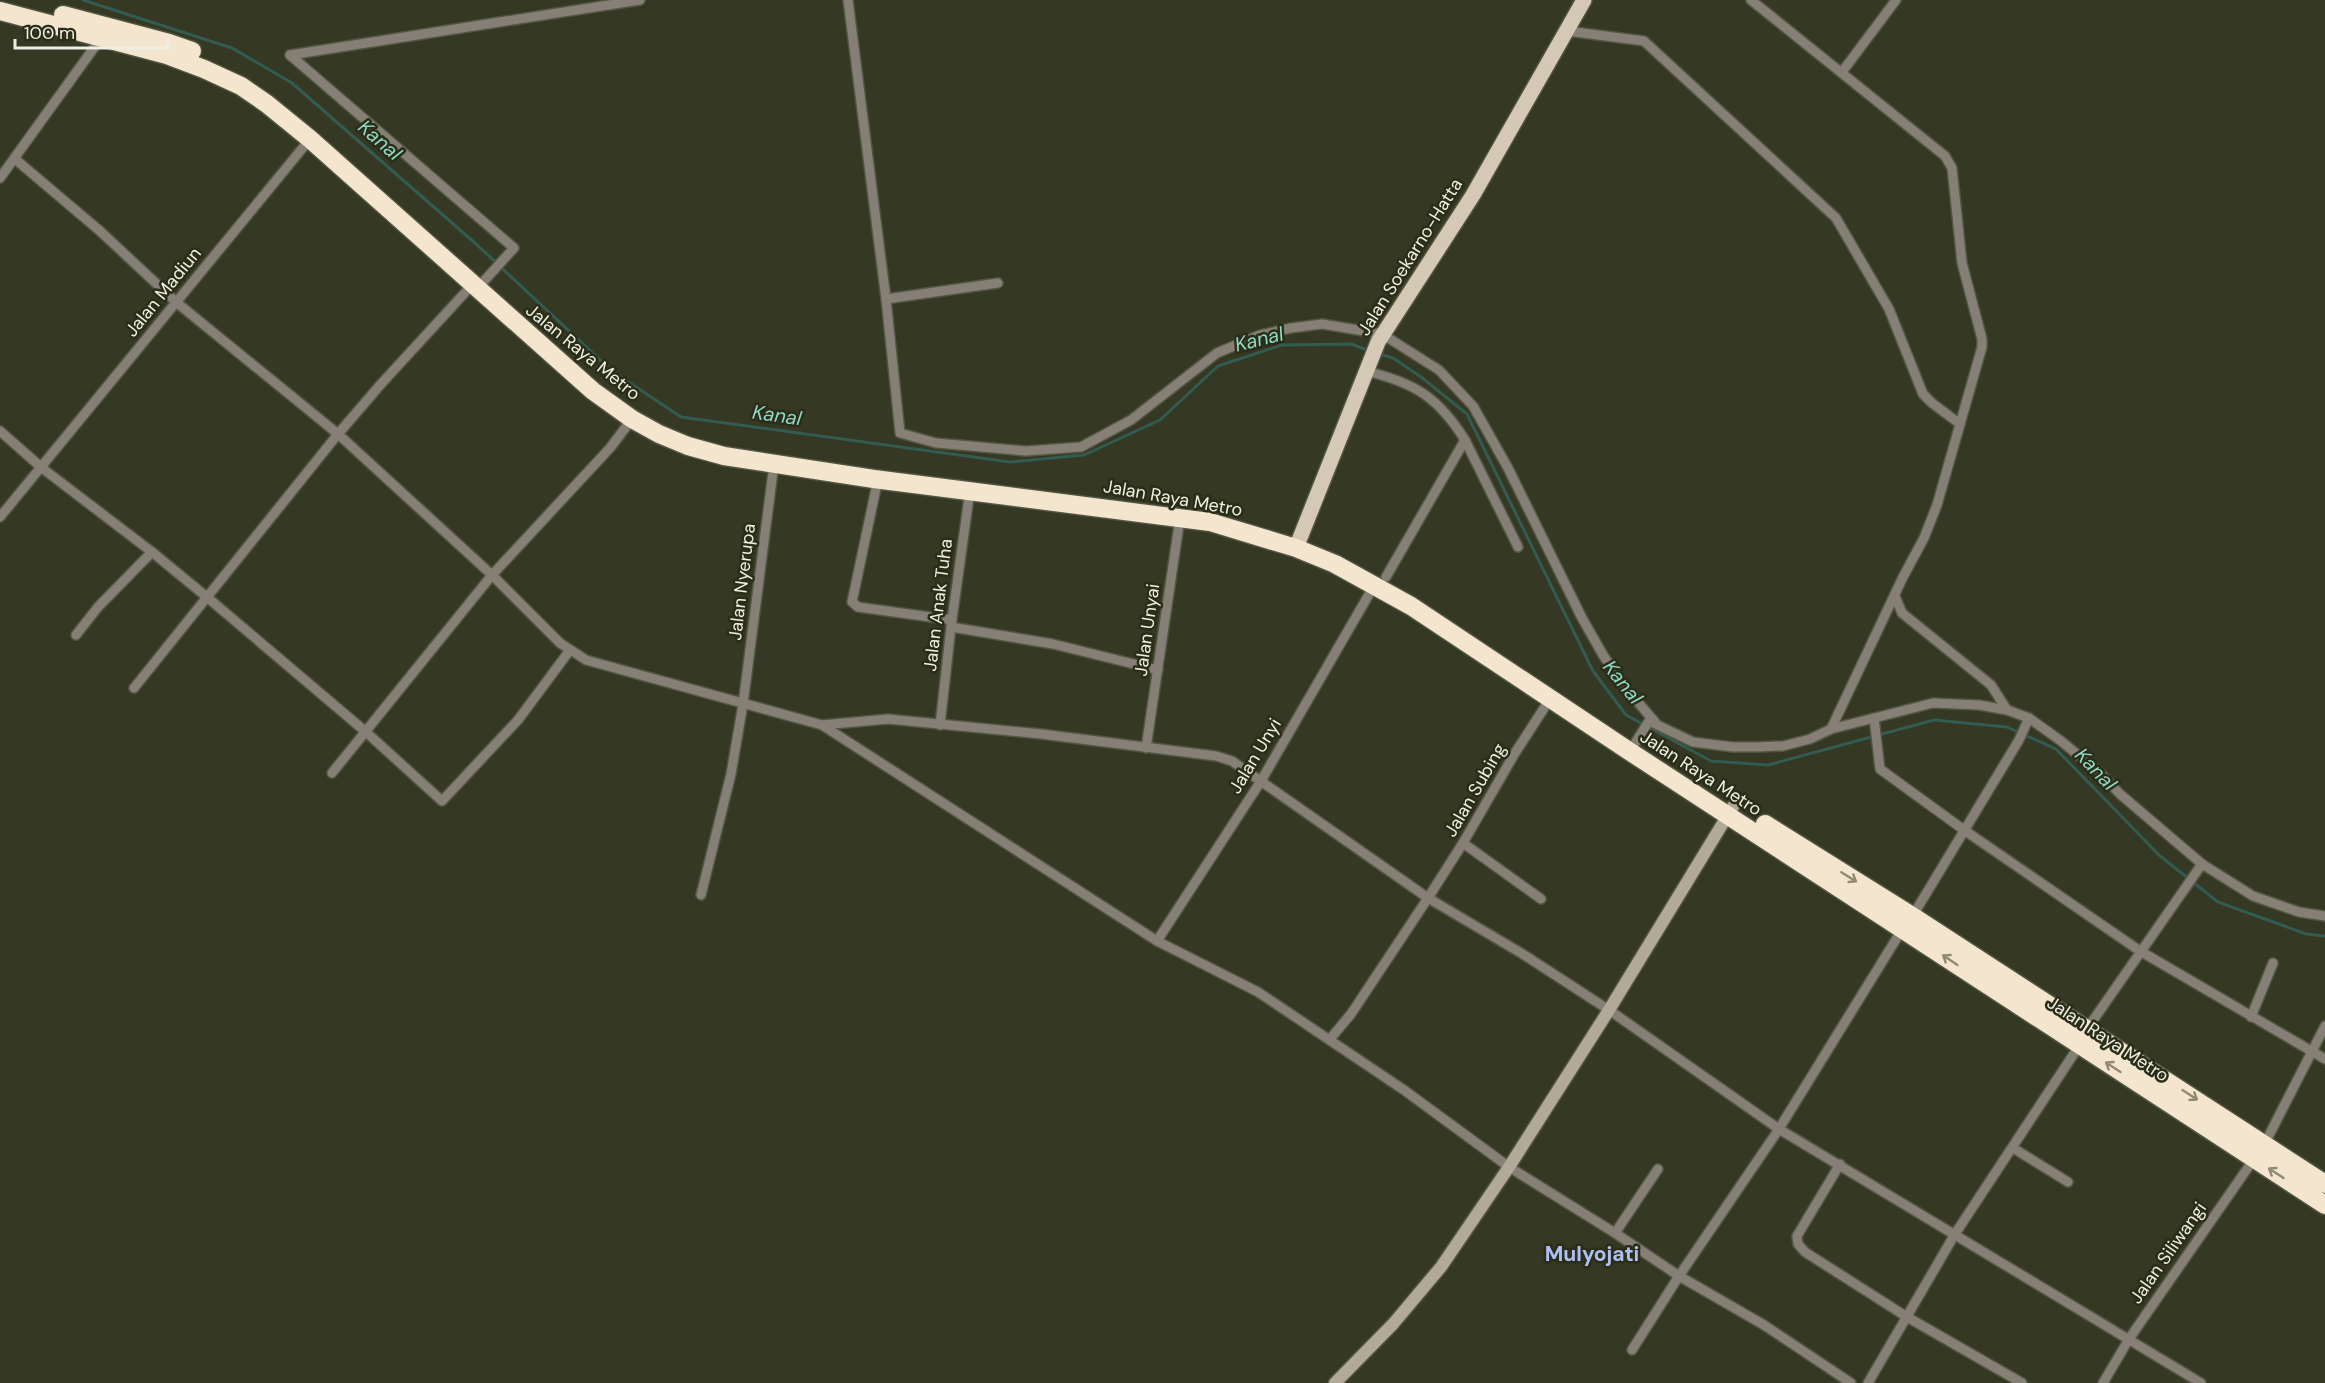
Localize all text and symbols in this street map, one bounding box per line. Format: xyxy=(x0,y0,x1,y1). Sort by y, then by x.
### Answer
scale bar xyxy=(15,12,168,50)
text: 100 m xyxy=(24,21,75,45)
water label: Kanal xyxy=(353,114,408,166)
street label: Jalan Soekarno-Hatta xyxy=(1352,174,1468,340)
street label: Jalan Madiun xyxy=(119,242,207,342)
street label: Jalan Raya Metro xyxy=(521,298,645,406)
water label: Kanal xyxy=(1232,320,1287,358)
water label: Kanal xyxy=(751,399,804,431)
street label: Jalan Raya Metro xyxy=(1102,474,1244,522)
street label: Jalan Nyerupa xyxy=(723,522,761,642)
street label: Jalan Anak Tuha xyxy=(918,537,958,673)
street label: Jalan Unyai xyxy=(1129,582,1165,678)
water label: Kanal xyxy=(1597,655,1649,710)
street label: Jalan Unyi xyxy=(1223,714,1287,798)
street label: Jalan Raya Metro xyxy=(1635,725,1767,821)
street label: Jalan Subing xyxy=(1438,739,1512,841)
water label: Kanal xyxy=(2069,742,2123,796)
one-way arrow xyxy=(1840,871,1857,883)
one-way arrow xyxy=(1942,953,1959,965)
street label: Jalan Raya Metro xyxy=(2042,991,2174,1087)
one-way arrow xyxy=(2105,1061,2121,1073)
one-way arrow xyxy=(2181,1089,2197,1101)
one-way arrow xyxy=(2268,1167,2285,1179)
street label: Jalan Siliwangi xyxy=(2124,1197,2212,1309)
district label: Mulyojati xyxy=(1545,1240,1639,1268)

